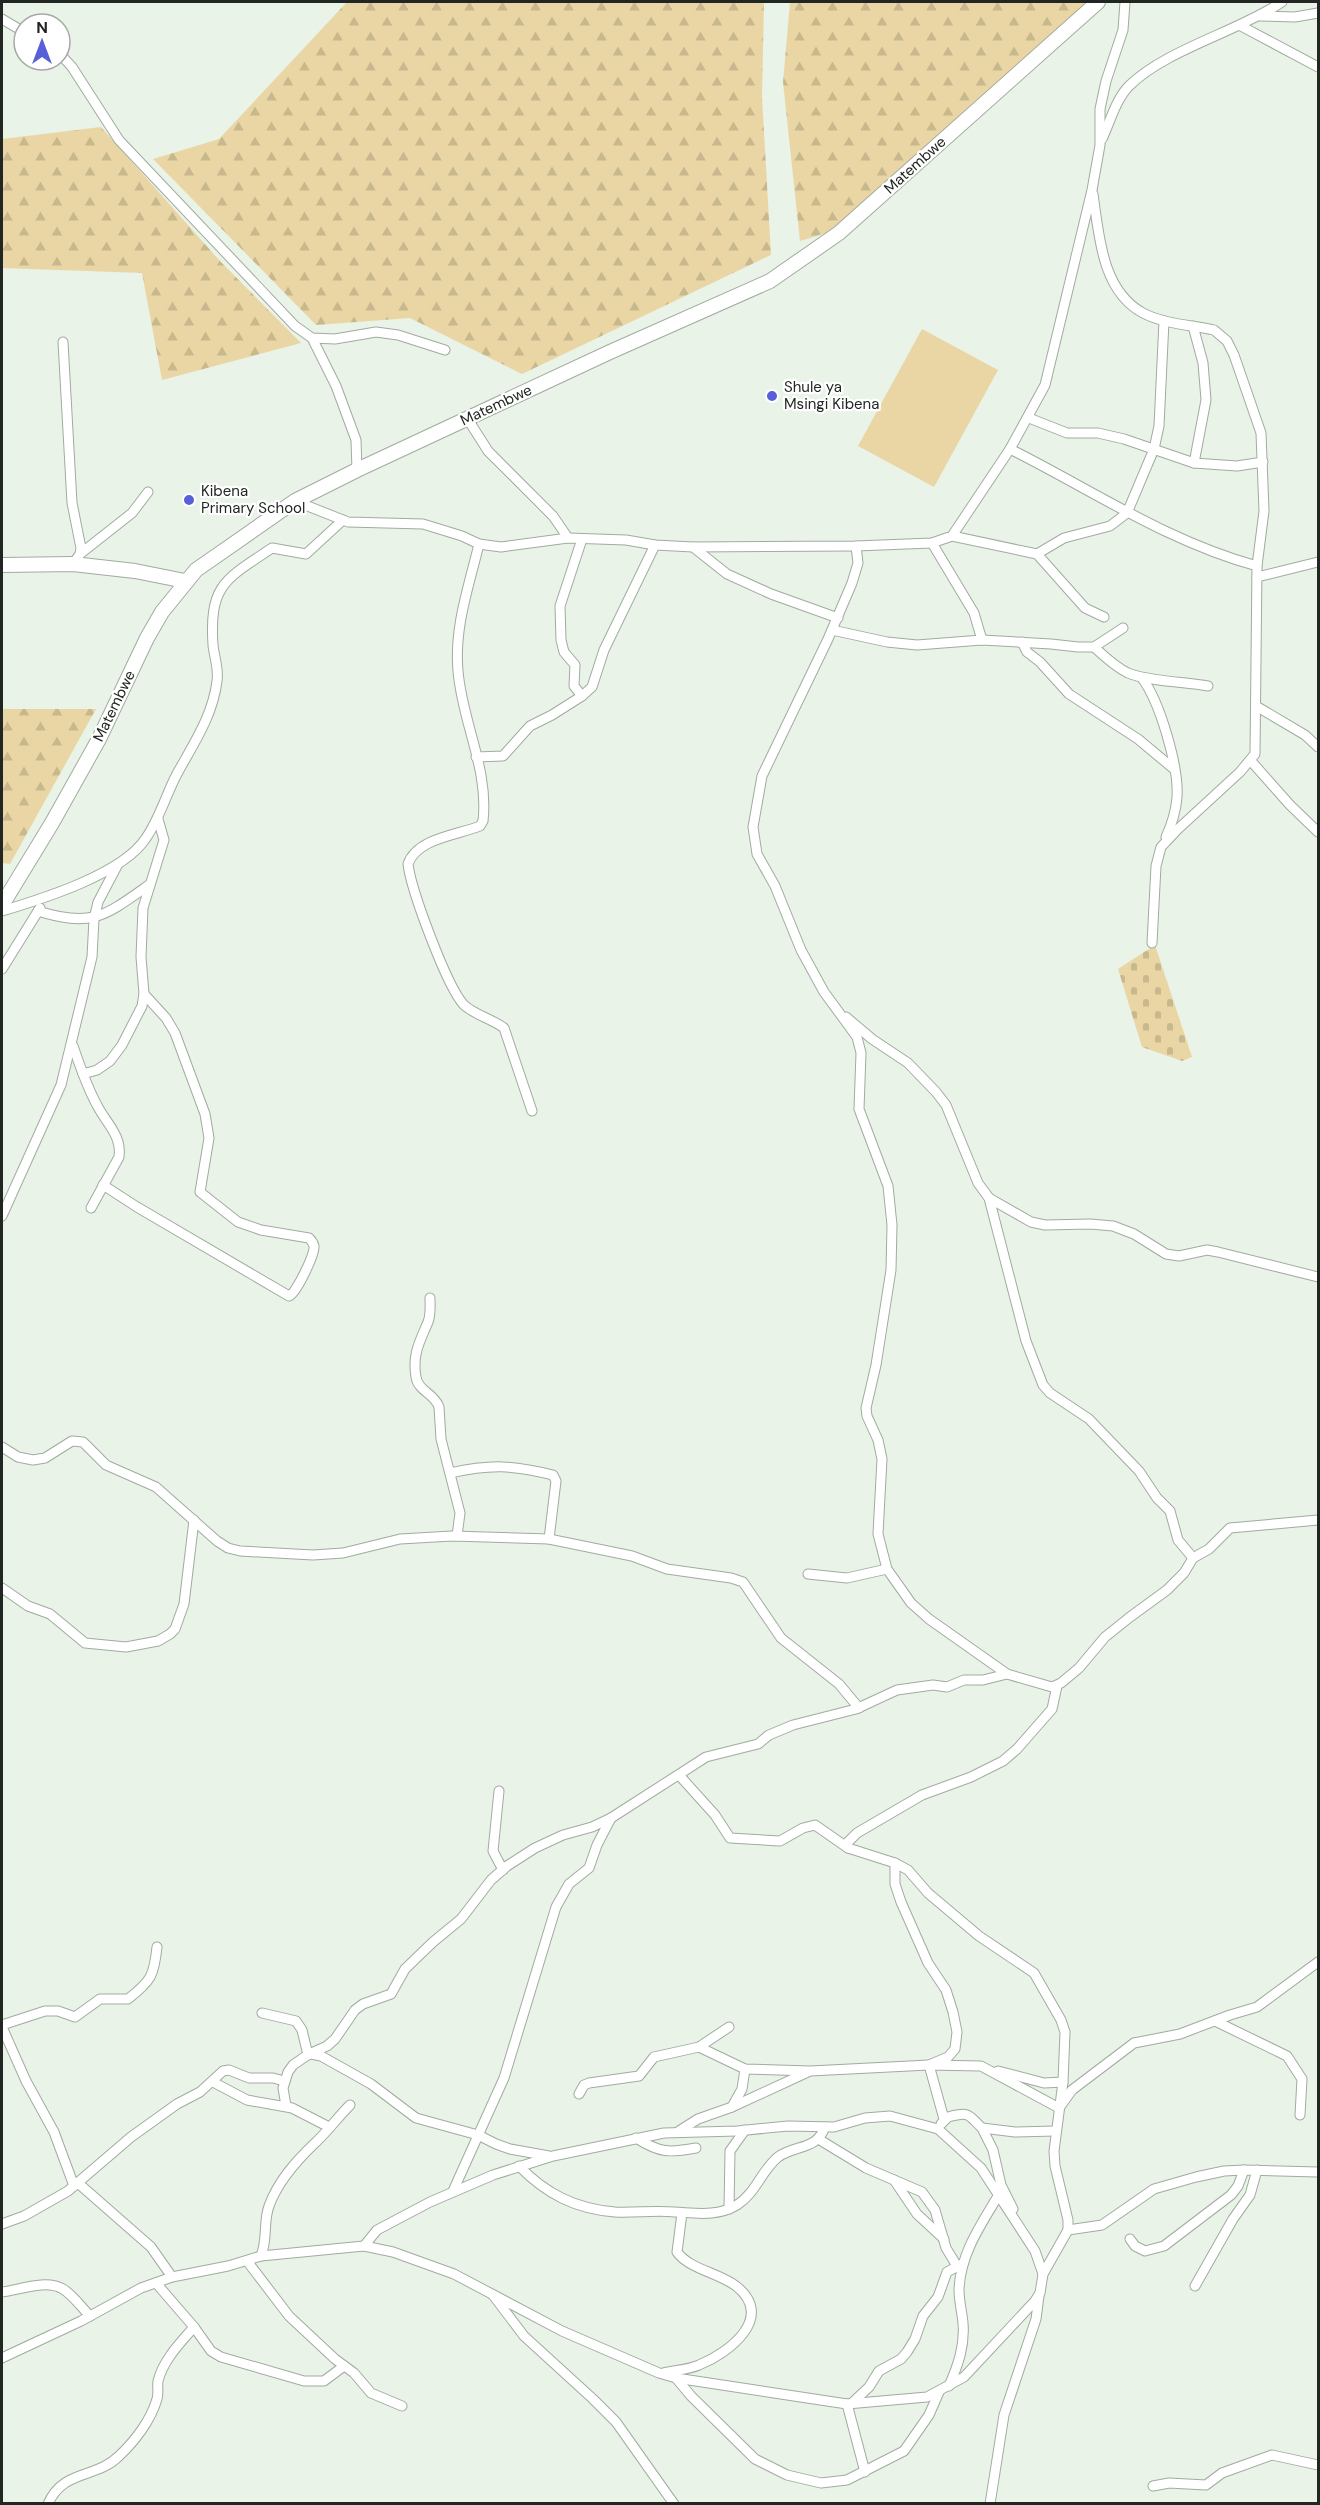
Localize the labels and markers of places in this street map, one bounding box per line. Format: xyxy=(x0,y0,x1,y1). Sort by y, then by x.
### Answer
place label: Shule ya Msingi Kibena xyxy=(784,377,879,414)
marker: Shule ya Msingi Kibena xyxy=(765,389,779,403)
place label: Kibena Primary School xyxy=(201,481,305,518)
marker: Kibena Primary School xyxy=(182,493,196,507)

